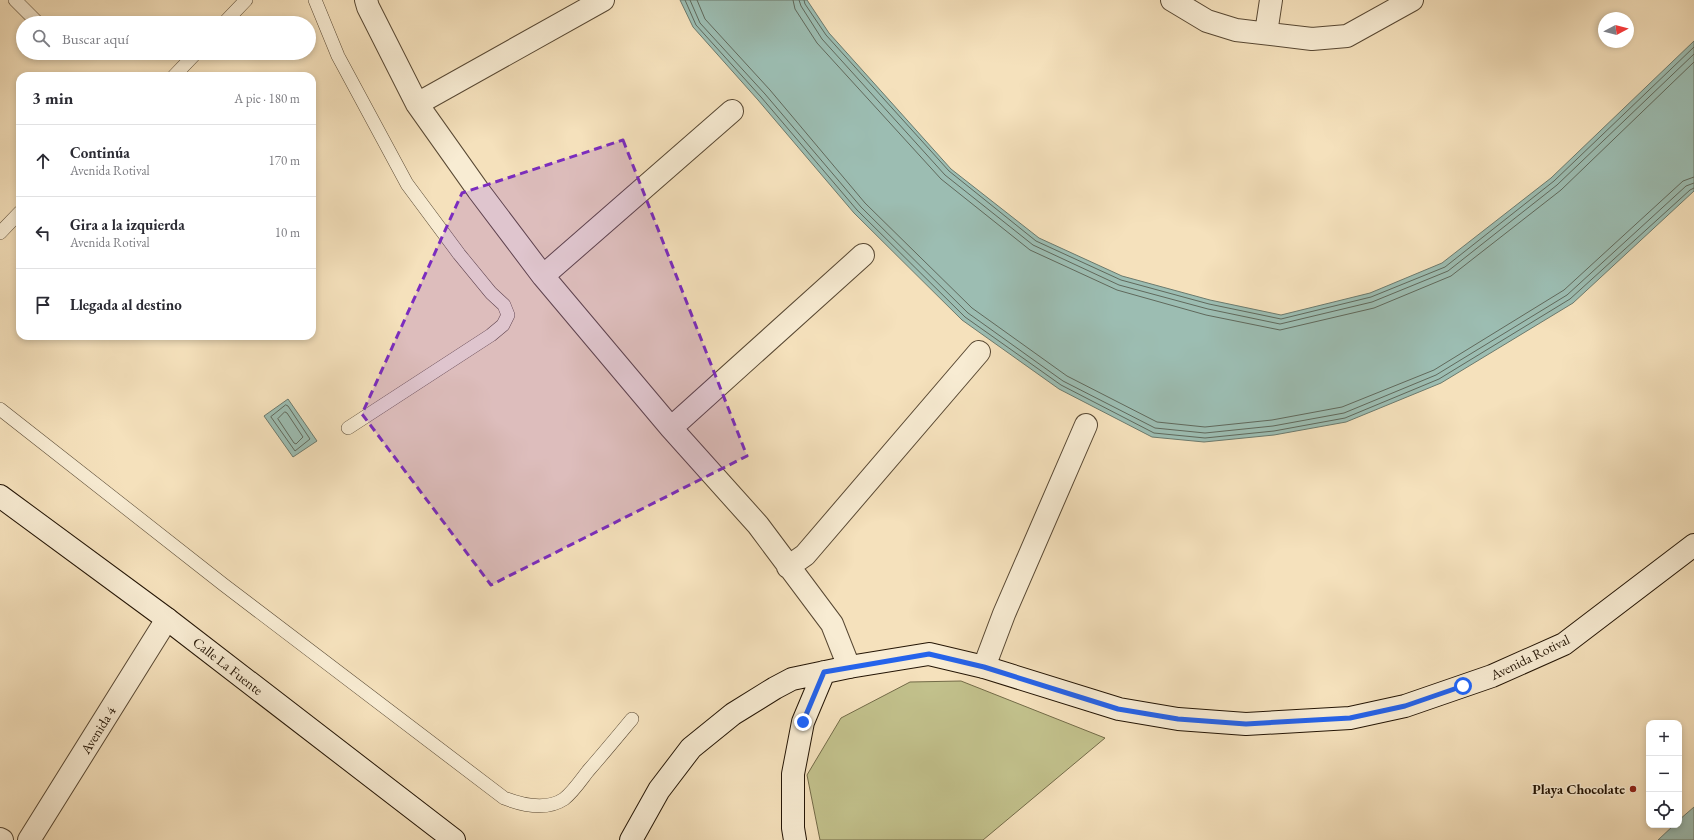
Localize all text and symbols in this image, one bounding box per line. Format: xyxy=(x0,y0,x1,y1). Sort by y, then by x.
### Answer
north arrow xyxy=(1598,12,1634,48)
search box xyxy=(16,16,316,60)
icon: search xyxy=(30,27,52,49)
text: Buscar aquí xyxy=(62,29,129,48)
text: 3 min xyxy=(32,87,73,109)
text: A pie · 180 m xyxy=(234,90,300,107)
text: Continúa xyxy=(70,143,130,162)
icon: ahead xyxy=(32,150,54,172)
text: 170 m xyxy=(269,152,300,169)
text: Avenida Rotival xyxy=(70,162,150,179)
text: Gira a la izquierda xyxy=(70,215,185,234)
icon: left xyxy=(32,222,54,244)
text: 10 m xyxy=(275,224,300,241)
text: Avenida Rotival xyxy=(70,234,150,251)
icon: arrive xyxy=(32,294,54,316)
text: Llegada al destino xyxy=(70,295,182,314)
street label: Avenida Rotival xyxy=(1487,630,1573,684)
street label: Calle La Fuente xyxy=(189,633,267,699)
route start xyxy=(1454,677,1472,695)
street label: Avenida 4 xyxy=(76,703,120,758)
route end xyxy=(794,713,812,731)
map controls xyxy=(1646,720,1682,828)
button: + xyxy=(1646,720,1682,756)
button: − xyxy=(1646,756,1682,792)
place label: Playa Chocolate xyxy=(1532,780,1625,798)
marker: Playa Chocolate xyxy=(1628,784,1638,794)
button: locate xyxy=(1646,792,1682,828)

